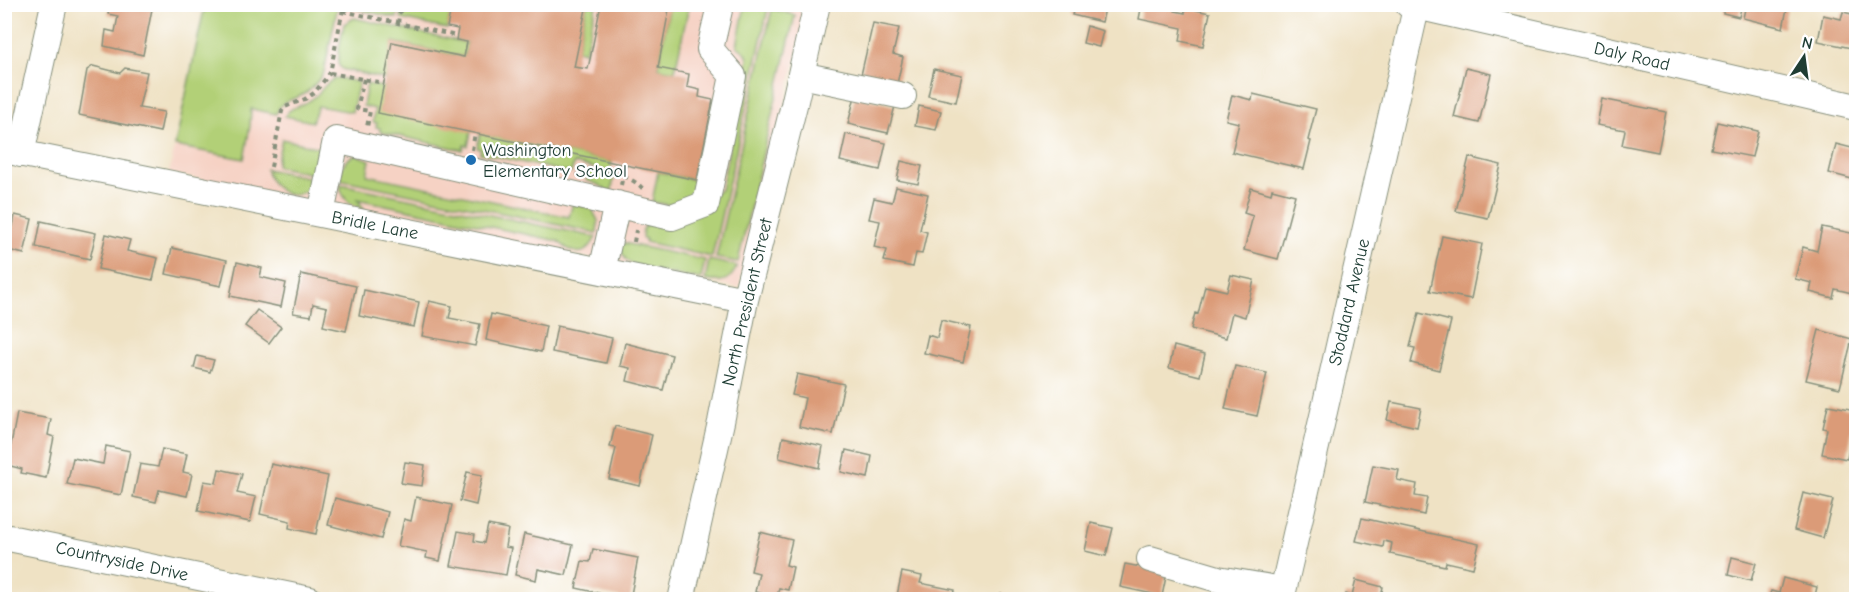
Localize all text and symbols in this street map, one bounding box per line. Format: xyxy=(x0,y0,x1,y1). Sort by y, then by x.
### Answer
north arrow xyxy=(1774,27,1834,87)
text: N xyxy=(1800,33,1814,53)
street label: Daly Road xyxy=(1592,38,1672,75)
place label: Washington Elementary School xyxy=(483,140,627,182)
marker: Washington Elementary School xyxy=(464,153,478,167)
street label: Bridle Lane xyxy=(330,207,420,244)
street label: North President Street xyxy=(718,215,777,388)
street label: Stoddard Avenue xyxy=(1325,237,1374,368)
street label: Countryside Drive xyxy=(54,537,190,586)

